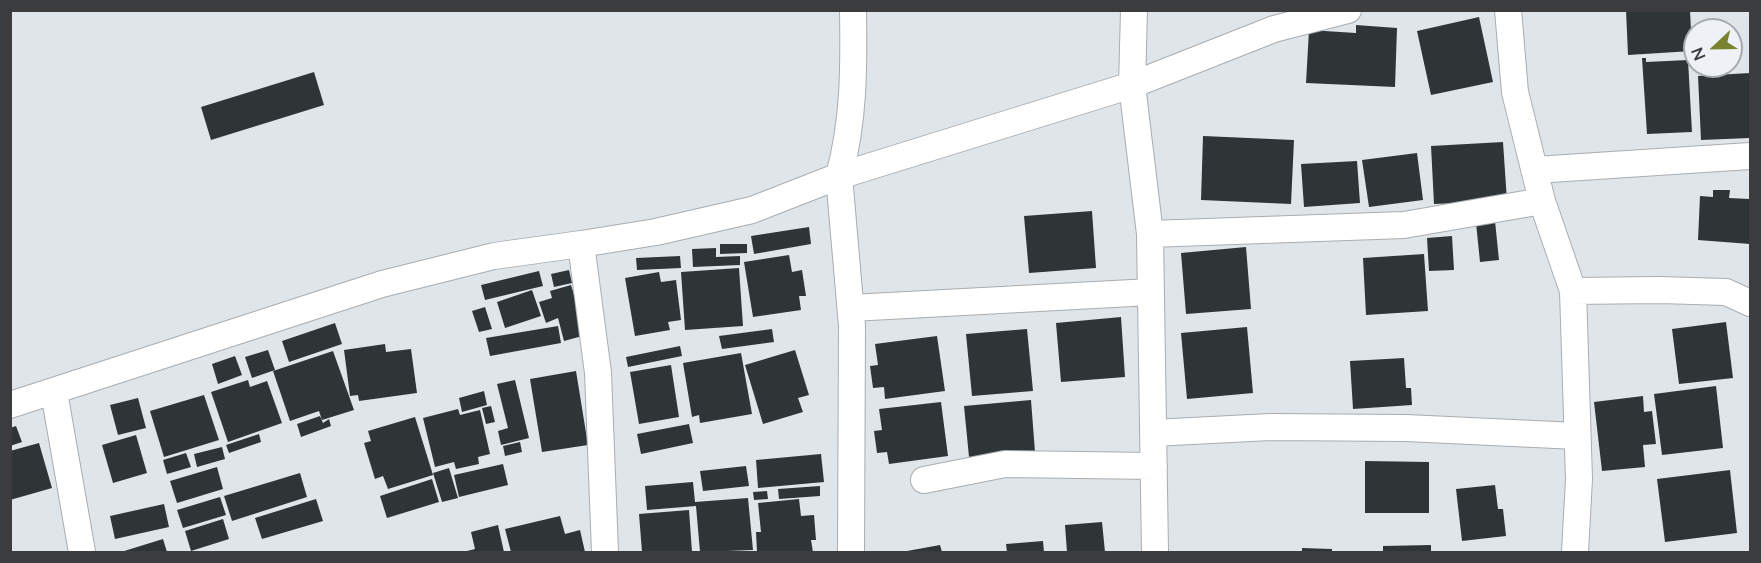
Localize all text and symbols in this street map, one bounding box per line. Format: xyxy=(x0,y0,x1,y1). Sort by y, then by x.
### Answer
north arrow xyxy=(1683,18,1743,78)
text: N xyxy=(1687,45,1709,63)

